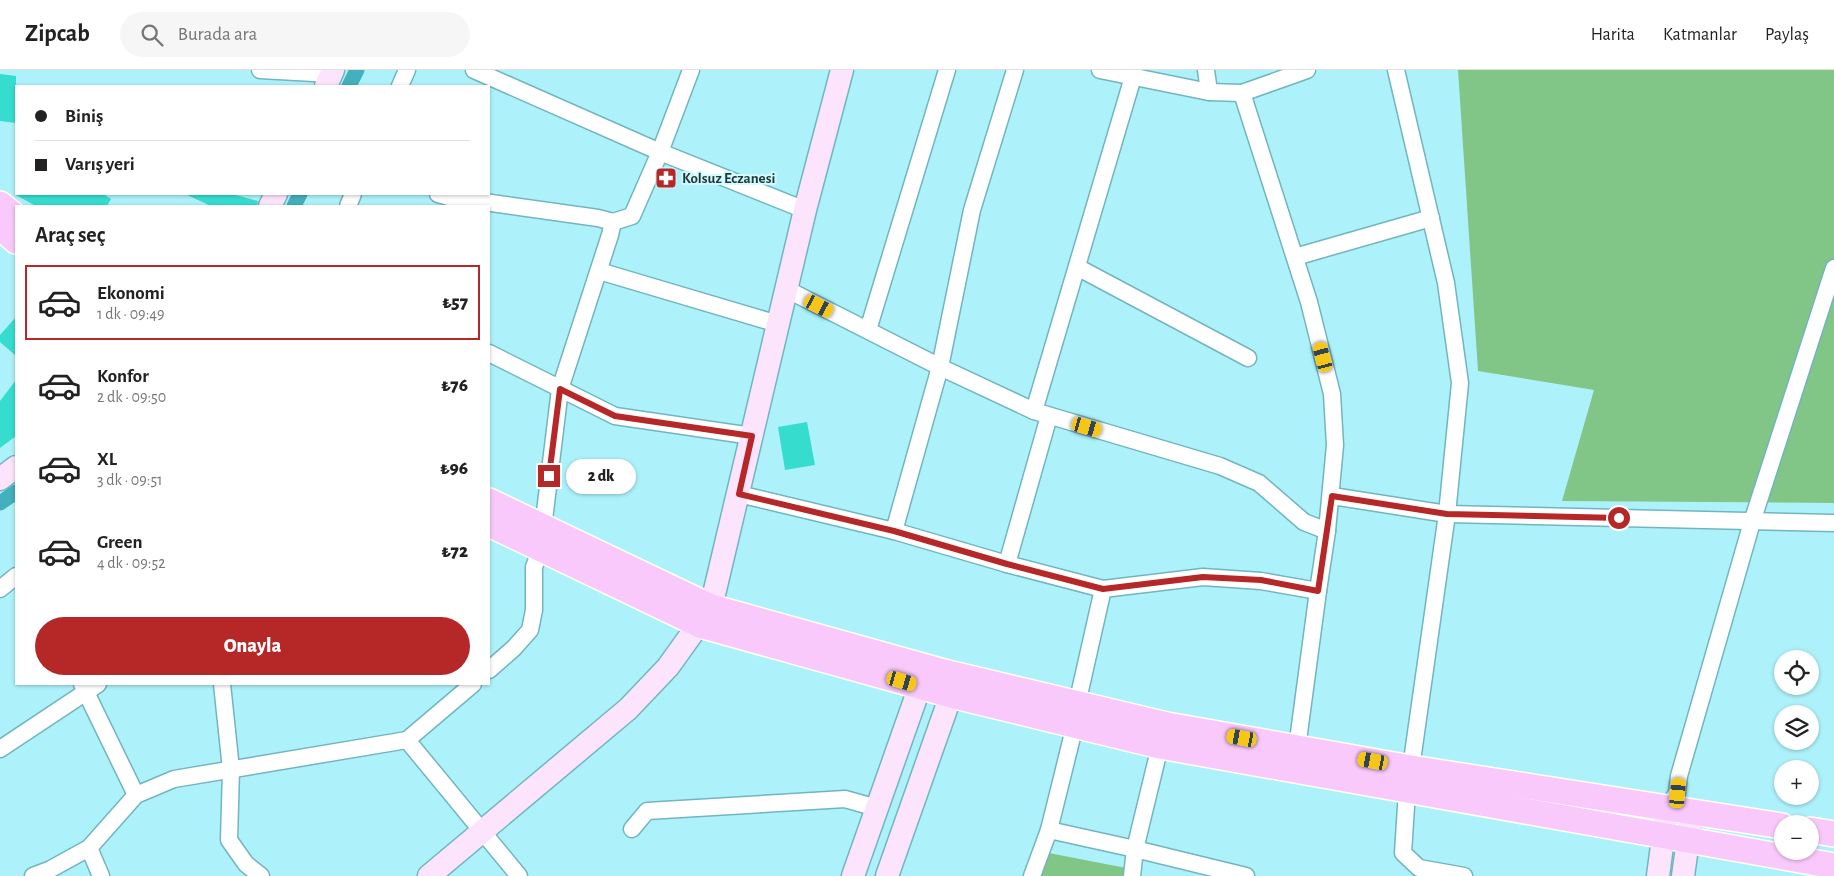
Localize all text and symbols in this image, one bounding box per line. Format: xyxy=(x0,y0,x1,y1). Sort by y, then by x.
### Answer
search box xyxy=(120,12,470,57)
icon: search xyxy=(138,21,166,49)
text: Zipcab xyxy=(25,22,90,46)
text: Burada ara xyxy=(178,25,257,44)
text: Harita xyxy=(1591,26,1635,44)
text: Katmanlar xyxy=(1663,26,1737,44)
text: Paylaş xyxy=(1765,26,1809,44)
text: Biniş xyxy=(65,107,103,126)
text: Varış yeri xyxy=(65,155,135,174)
pharmacy icon: Kolsuz Eczanesi xyxy=(654,166,678,190)
place label: Kolsuz Eczanesi xyxy=(682,171,775,186)
text: Araç seç xyxy=(35,224,105,246)
icon: car xyxy=(37,280,82,325)
text: Ekonomi xyxy=(97,284,165,303)
text: ₺57 xyxy=(442,293,468,312)
car xyxy=(802,293,835,319)
text: 1 dk · 09:49 xyxy=(97,306,165,322)
car xyxy=(1311,341,1334,373)
icon: car xyxy=(37,363,82,408)
text: Konfor xyxy=(97,367,149,386)
text: ₺76 xyxy=(441,376,468,395)
text: 2 dk · 09:50 xyxy=(97,389,166,405)
car xyxy=(1070,416,1103,438)
icon: car xyxy=(37,446,82,491)
text: XL xyxy=(97,450,117,469)
callout: 2 dk xyxy=(566,458,636,494)
text: ₺96 xyxy=(440,459,468,478)
route end xyxy=(538,465,560,487)
text: 2 dk xyxy=(588,468,614,484)
text: 3 dk · 09:51 xyxy=(97,472,163,488)
route start xyxy=(1608,507,1630,529)
icon: car xyxy=(37,529,82,574)
text: Green xyxy=(97,533,143,552)
text: ₺72 xyxy=(441,542,468,561)
text: 4 dk · 09:52 xyxy=(97,555,165,571)
button: Onayla xyxy=(35,617,470,675)
map controls xyxy=(1774,650,1819,860)
button: locate xyxy=(1774,650,1819,695)
car xyxy=(885,670,918,692)
button: layers xyxy=(1774,705,1819,750)
car xyxy=(1225,728,1258,748)
car xyxy=(1356,751,1389,771)
button: + xyxy=(1774,760,1819,805)
car xyxy=(1669,777,1686,809)
button: − xyxy=(1774,815,1819,860)

